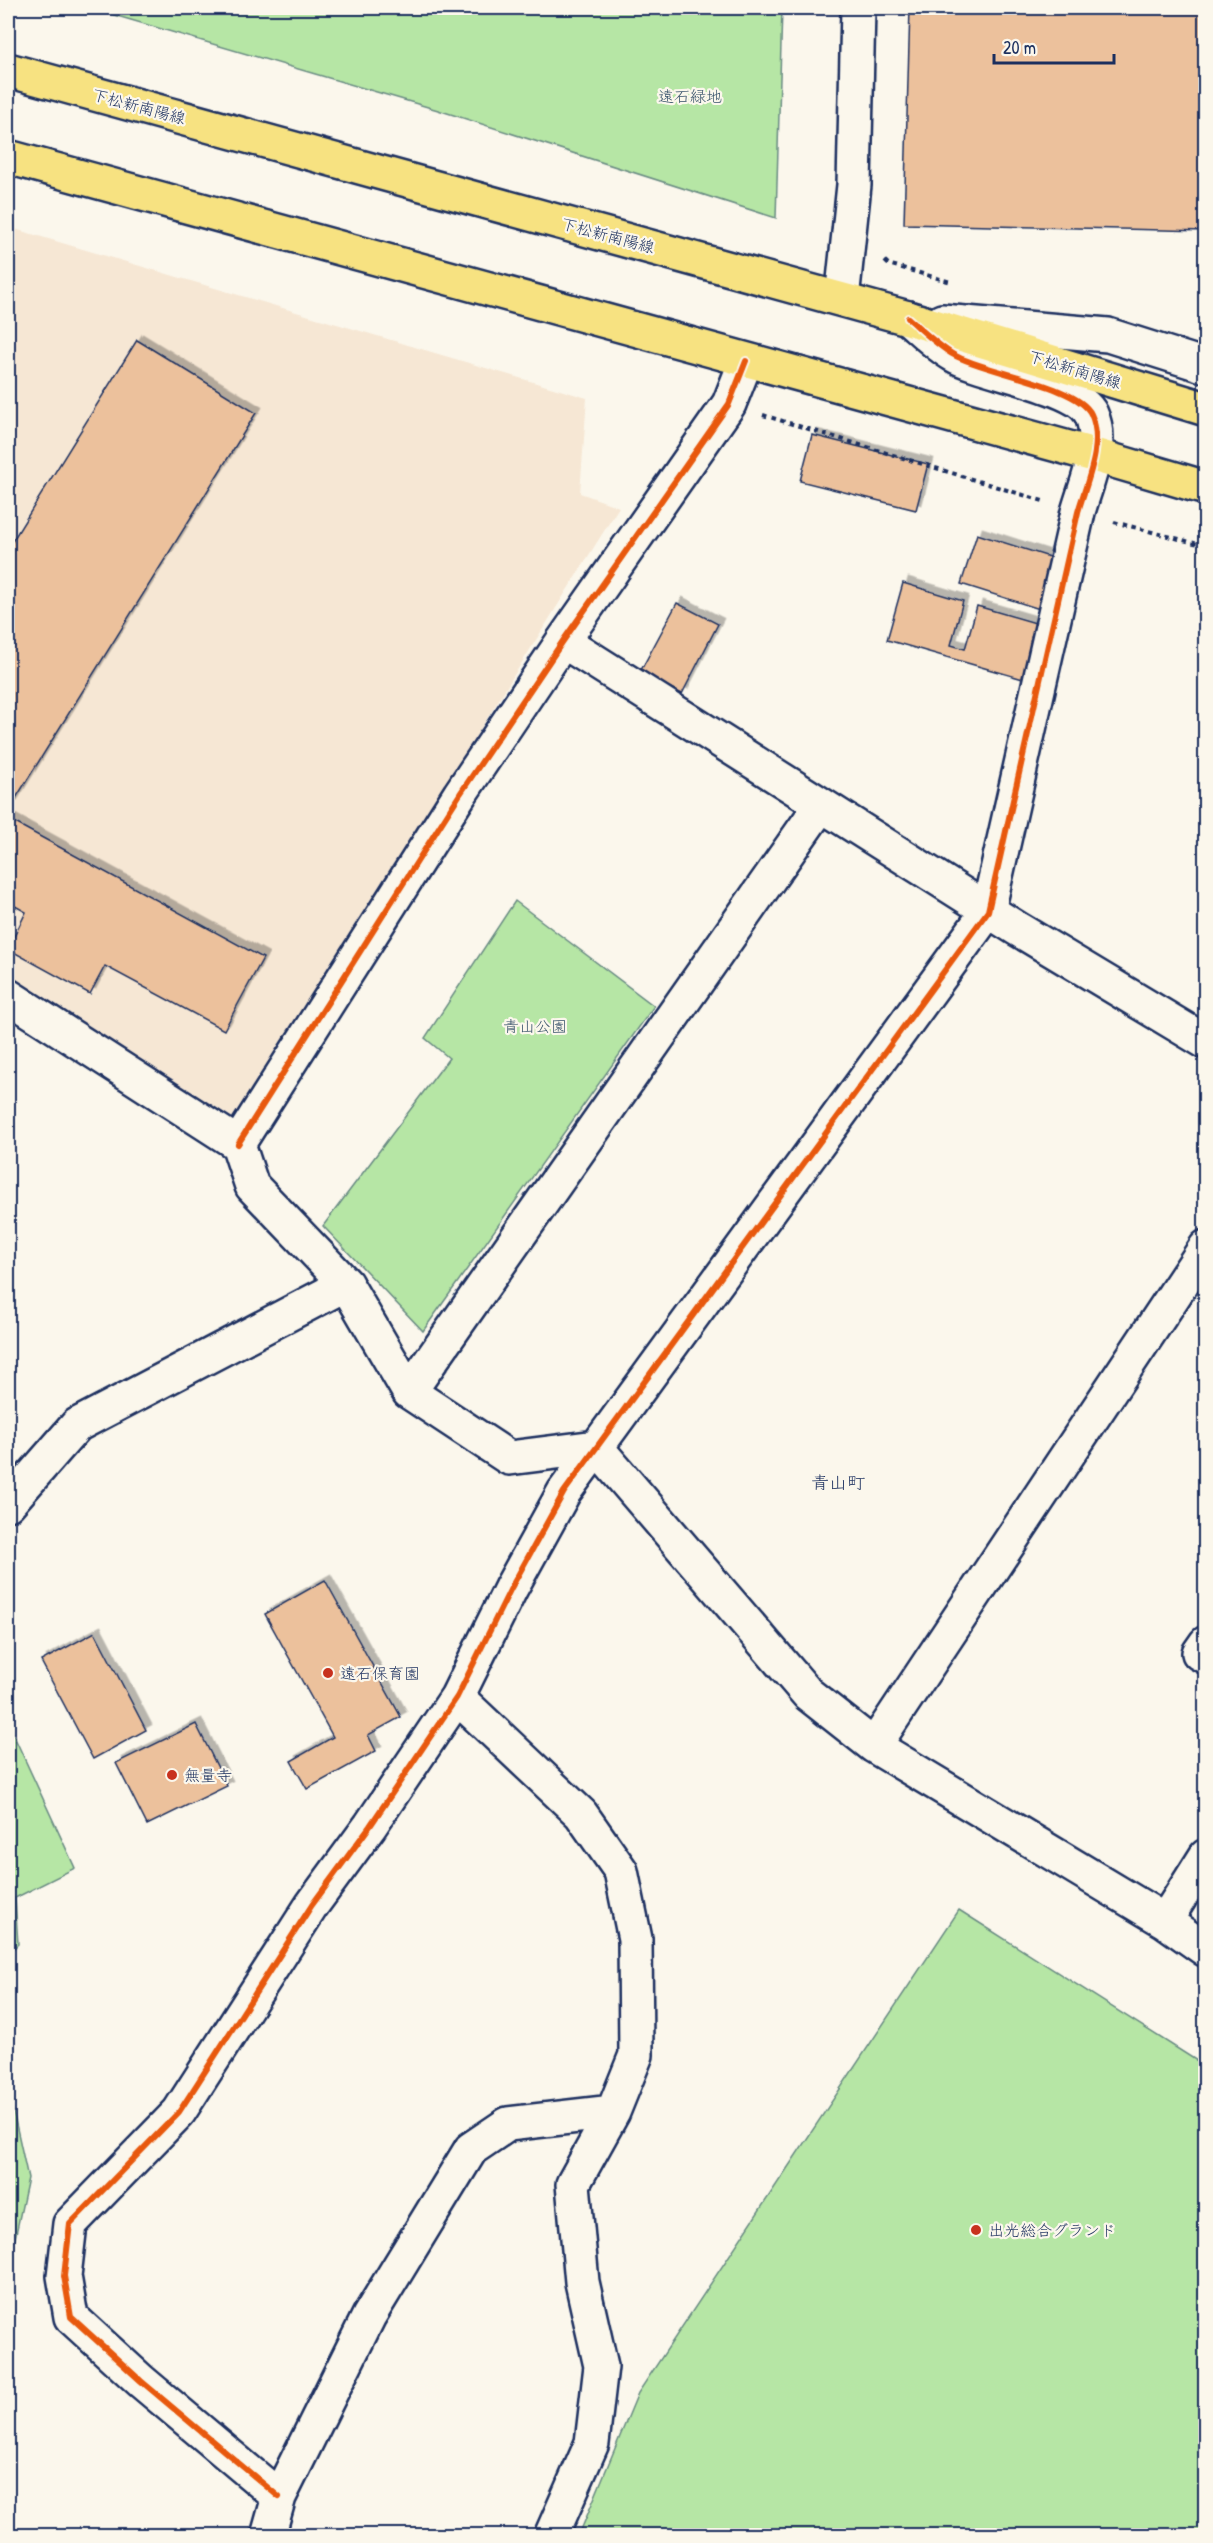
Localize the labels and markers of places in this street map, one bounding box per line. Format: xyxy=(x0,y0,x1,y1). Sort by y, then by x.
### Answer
place label: 遠石保育園 xyxy=(340,1662,420,1684)
marker: 遠石保育園 xyxy=(321,1666,335,1680)
place label: 無量寺 xyxy=(184,1764,232,1786)
marker: 無量寺 xyxy=(165,1768,179,1782)
place label: 出光総合グランド xyxy=(988,2219,1116,2241)
marker: 出光総合グランド xyxy=(969,2223,983,2237)

